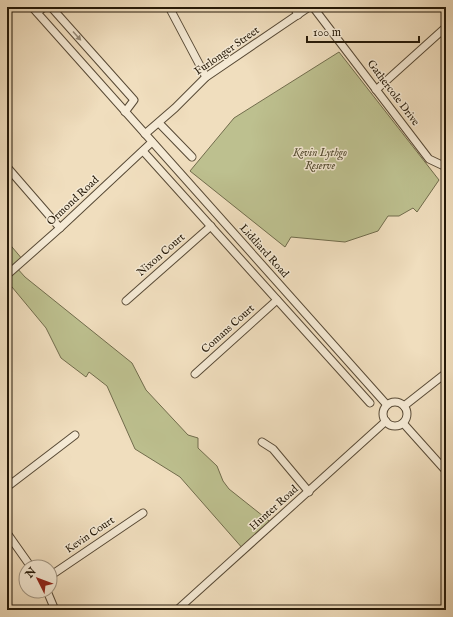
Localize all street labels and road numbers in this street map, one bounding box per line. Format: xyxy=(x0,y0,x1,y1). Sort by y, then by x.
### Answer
street label: Furlonger Street xyxy=(192,23,262,79)
street label: Gathercole Drive xyxy=(364,57,422,129)
street label: Ormond Road xyxy=(44,173,102,229)
street label: Liddiard Road xyxy=(236,221,292,281)
street label: Nixon Court xyxy=(134,230,188,280)
street label: Comans Court xyxy=(199,301,258,356)
street label: Hunter Road xyxy=(247,482,301,534)
street label: Kevin Court xyxy=(63,513,117,557)

